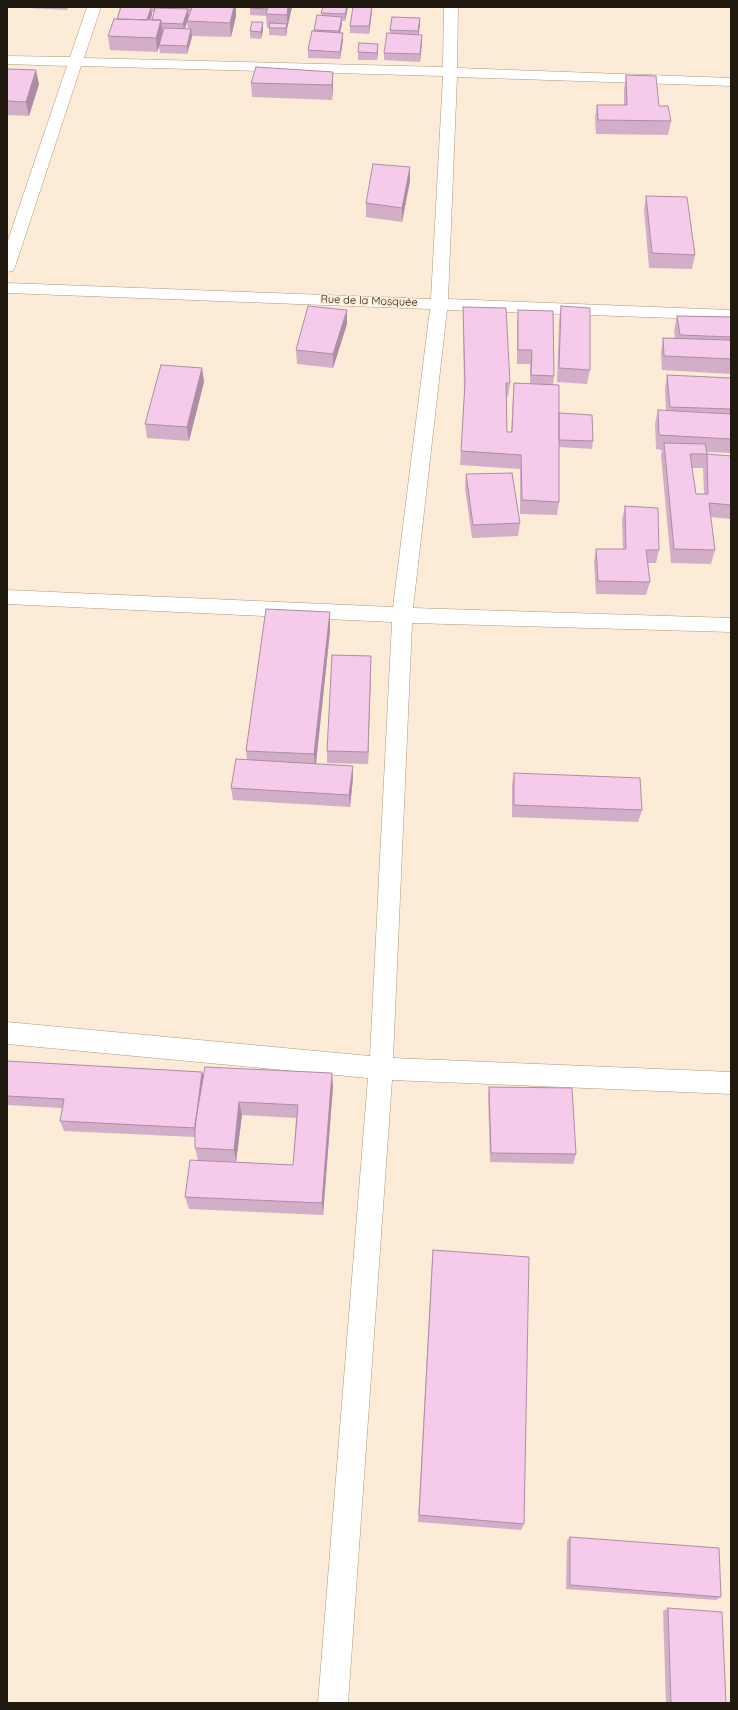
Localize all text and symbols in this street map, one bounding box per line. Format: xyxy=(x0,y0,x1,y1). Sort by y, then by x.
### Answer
street label: Rue de la Mosquée xyxy=(320,293,418,309)

